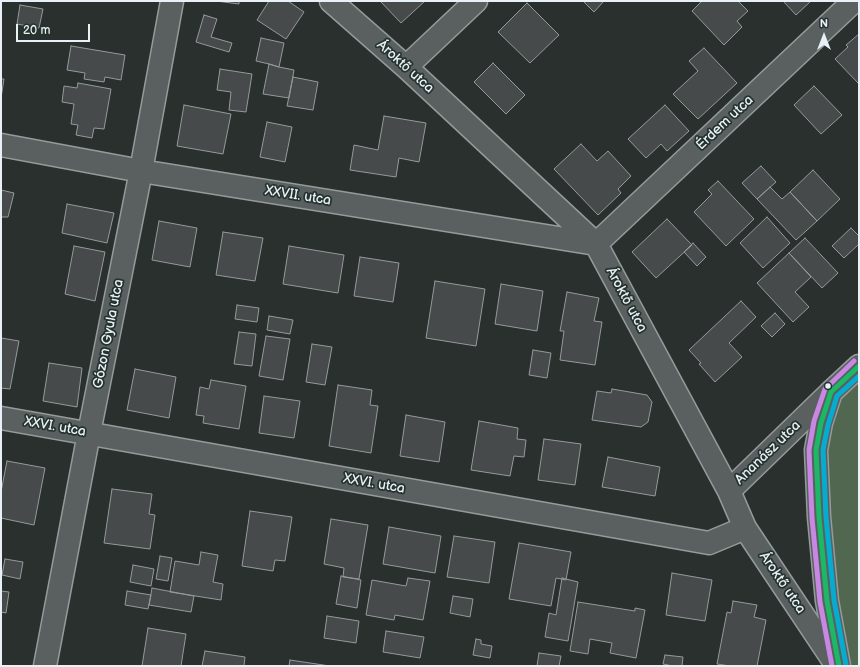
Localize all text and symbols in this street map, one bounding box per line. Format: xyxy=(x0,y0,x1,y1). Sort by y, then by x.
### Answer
scale bar xyxy=(18,16,92,42)
north arrow xyxy=(804,16,844,56)
text: N xyxy=(820,17,828,30)
text: 20 m xyxy=(23,23,50,38)
street label: Ároktő utca xyxy=(373,37,437,97)
street label: Érdem utca xyxy=(693,92,757,154)
street label: XXVII. utca xyxy=(264,182,332,210)
street label: Ároktő utca xyxy=(602,265,650,335)
street label: Gózon Gyula utca xyxy=(90,278,128,390)
unlabelled marker xyxy=(823,381,833,391)
street label: XXVI. utca xyxy=(23,413,87,441)
street label: Ananász utca xyxy=(732,418,804,488)
street label: XXVI. utca xyxy=(342,470,406,498)
street label: Ároktő utca xyxy=(755,549,809,617)

